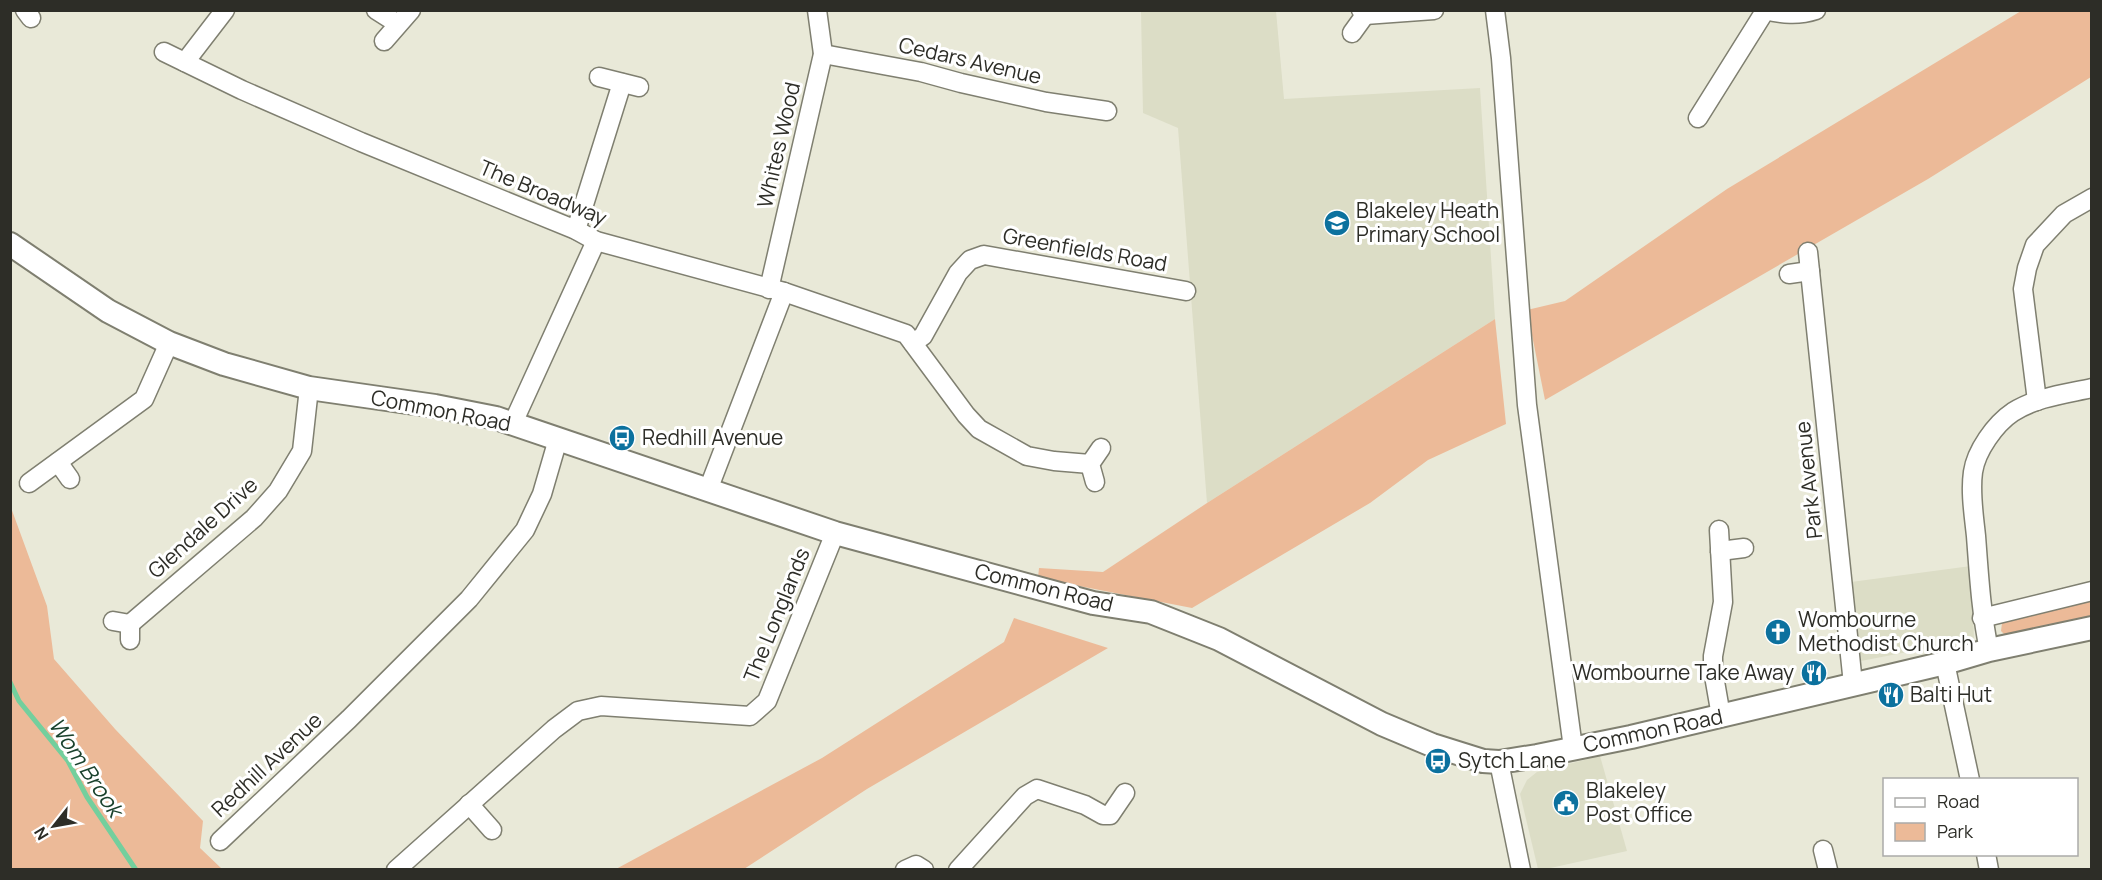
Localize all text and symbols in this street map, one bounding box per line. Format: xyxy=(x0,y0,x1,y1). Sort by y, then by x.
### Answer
street label: Cedars Avenue xyxy=(896,30,1044,90)
street label: Whites Wood xyxy=(750,79,806,210)
street label: The Broadway xyxy=(475,153,611,232)
place label: Blakeley Heath Primary School xyxy=(1356,196,1500,248)
school or university icon: Blakeley Heath Primary School xyxy=(1322,208,1352,238)
street label: Greenfields Road xyxy=(1001,221,1169,277)
street label: Common Road xyxy=(369,383,513,437)
street label: Park Avenue xyxy=(1788,420,1828,540)
bus stop icon: Redhill Avenue xyxy=(607,423,637,453)
place label: Redhill Avenue xyxy=(642,423,783,451)
street label: Glendale Drive xyxy=(141,470,263,584)
street label: The Longlands xyxy=(737,544,816,686)
street label: Common Road xyxy=(972,556,1116,618)
place label: Wombourne Methodist Church xyxy=(1798,605,1974,657)
church icon: Wombourne Methodist Church xyxy=(1763,617,1793,647)
place label: Wombourne Take Away xyxy=(1572,658,1794,686)
restaurant icon: Wombourne Take Away xyxy=(1799,658,1829,688)
restaurant icon: Balti Hut xyxy=(1876,680,1906,710)
place label: Balti Hut xyxy=(1910,680,1992,708)
street label: Common Road xyxy=(1581,702,1725,758)
street label: Redhill Avenue xyxy=(205,706,328,823)
water label: Wom Brook xyxy=(42,712,132,825)
bus stop icon: Sytch Lane xyxy=(1423,746,1453,776)
place label: Sytch Lane xyxy=(1458,746,1566,774)
place label: Blakeley Post Office xyxy=(1586,776,1692,828)
legend xyxy=(1883,778,2078,856)
public building icon: Blakeley Post Office xyxy=(1551,788,1581,818)
text: Road xyxy=(1937,789,1980,813)
north arrow xyxy=(24,796,84,856)
text: Park xyxy=(1937,819,1974,843)
text: N xyxy=(29,823,54,844)

